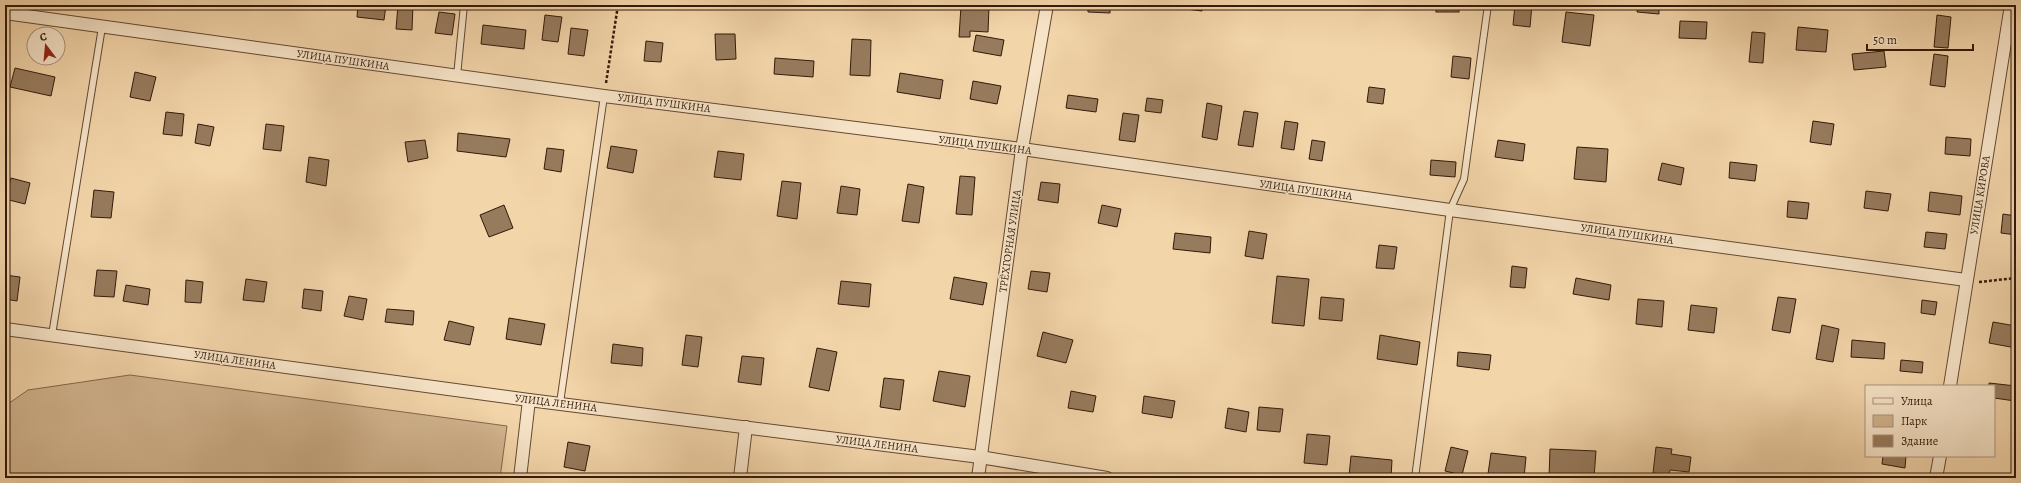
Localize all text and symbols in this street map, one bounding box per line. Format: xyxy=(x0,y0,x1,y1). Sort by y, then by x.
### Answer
north arrow xyxy=(26,26,66,66)
scale bar xyxy=(1867,26,1973,52)
text: С xyxy=(38,29,49,45)
text: 50 m xyxy=(1873,32,1897,48)
street label: УЛИЦА ПУШКИНА xyxy=(296,46,391,74)
street label: УЛИЦА ПУШКИНА xyxy=(617,90,712,116)
street label: УЛИЦА ПУШКИНА xyxy=(938,132,1033,158)
street label: УЛИЦА КИРОВА xyxy=(1966,154,1994,236)
street label: УЛИЦА ПУШКИНА xyxy=(1259,176,1354,204)
street label: ТРЁХГОРНАЯ УЛИЦА xyxy=(995,188,1025,293)
street label: УЛИЦА ПУШКИНА xyxy=(1580,220,1675,248)
street label: УЛИЦА ЛЕНИНА xyxy=(193,347,278,373)
legend xyxy=(1865,385,1995,457)
street label: УЛИЦА ЛЕНИНА xyxy=(514,391,598,416)
text: Улица xyxy=(1901,393,1933,409)
text: Парк xyxy=(1901,413,1927,429)
street label: УЛИЦА ЛЕНИНА xyxy=(835,432,919,457)
text: Здание xyxy=(1901,433,1938,449)

